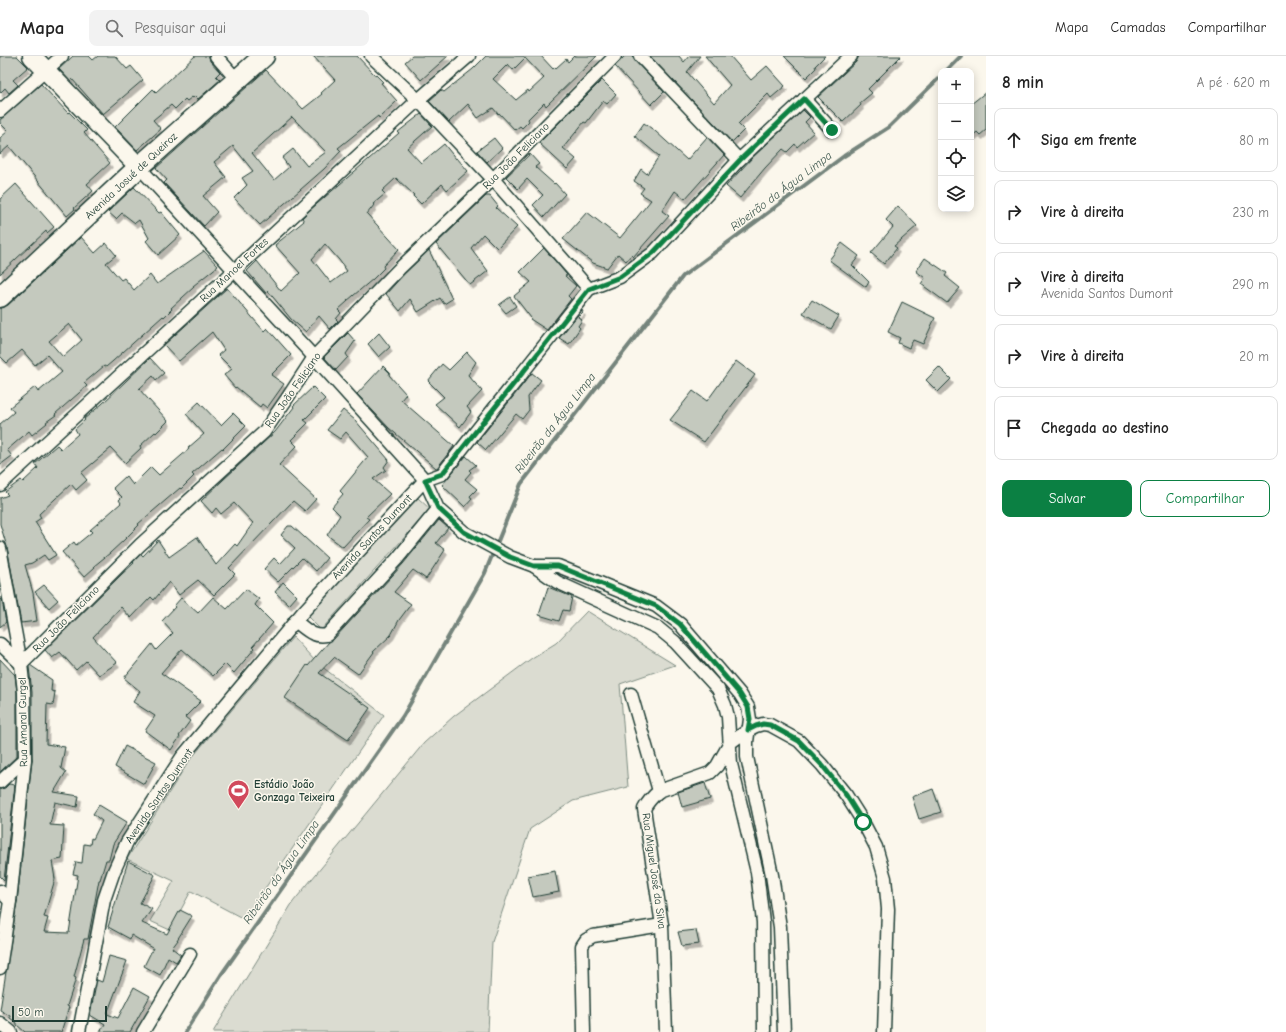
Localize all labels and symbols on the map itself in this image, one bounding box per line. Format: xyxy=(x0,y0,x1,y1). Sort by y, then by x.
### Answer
street label: Rua João Feliciano xyxy=(480,120,552,192)
route end xyxy=(823,121,841,139)
street label: Avenida Josué de Queiroz xyxy=(82,130,180,222)
water label: Ribeirão da Água Limpa xyxy=(728,148,834,234)
street label: Rua Manoel Fortes xyxy=(197,235,271,305)
street label: Rua João Feliciano xyxy=(262,350,324,430)
water label: Ribeirão da Água Limpa xyxy=(512,370,598,476)
street label: Avenida Santos Dumont xyxy=(329,491,415,582)
street label: Rua João Feliciano xyxy=(30,583,102,655)
street label: Rua Amaral Gurgel xyxy=(16,677,30,767)
street label: Avenida Santos Dumont xyxy=(122,745,196,846)
sports icon: Estádio João Gonzaga Teixeira xyxy=(226,777,252,810)
place label: Estádio João Gonzaga Teixeira xyxy=(254,778,335,804)
street label: Rua Miguel José da Silva xyxy=(639,812,669,930)
route start xyxy=(854,813,872,831)
water label: Ribeirão da Água Limpa xyxy=(240,817,322,927)
scale bar xyxy=(12,1004,107,1023)

